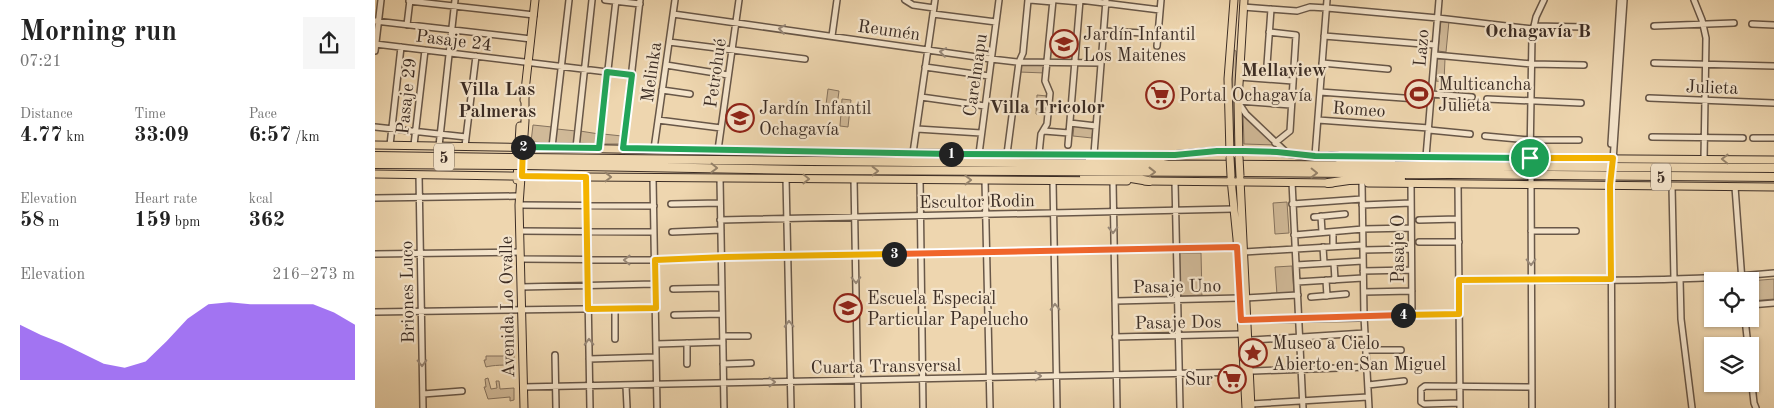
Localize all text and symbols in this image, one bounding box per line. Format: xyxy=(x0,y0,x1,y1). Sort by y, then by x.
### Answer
button: share xyxy=(303,17,355,69)
street label: Reumén xyxy=(856,18,922,44)
text: Morning run xyxy=(20,19,177,47)
district label: Ochagavía B xyxy=(1485,23,1591,42)
one-way arrow xyxy=(778,25,786,35)
place label: Jardín Infantil Los Maitenes xyxy=(1083,26,1196,65)
street label: Pasaje 24 xyxy=(415,27,493,55)
street label: Lazo xyxy=(1411,28,1433,68)
school or university icon: Jardín Infantil Los Maitenes xyxy=(1049,29,1079,59)
street label: Carelmapu xyxy=(961,32,991,118)
street label: Petrohué xyxy=(702,37,730,109)
street label: Melinka xyxy=(639,41,665,104)
one-way arrow xyxy=(939,47,947,58)
text: 07:21 xyxy=(20,54,62,70)
street label: Pasaje 29 xyxy=(394,57,420,135)
district label: Mellaview xyxy=(1241,62,1327,81)
place label: Multicancha Julieta xyxy=(1438,76,1532,115)
street label: Julieta xyxy=(1685,78,1739,98)
sports icon: Multicancha Julieta xyxy=(1404,79,1434,109)
supermarket icon: Portal Ochagavía xyxy=(1145,80,1175,110)
district label: Villa Las Palmeras xyxy=(458,81,536,122)
place label: Portal Ochagavía xyxy=(1179,87,1312,105)
district label: Villa Tricolor xyxy=(989,99,1105,118)
street label: Romeo xyxy=(1332,99,1386,121)
place label: Jardín Infantil Ochagavía xyxy=(759,100,872,139)
school or university icon: Jardín Infantil Ochagavía xyxy=(725,103,755,133)
text: Distance xyxy=(20,107,73,121)
text: Time xyxy=(134,107,166,121)
text: Pace xyxy=(249,107,277,121)
text: 4.77 xyxy=(20,125,62,146)
text: 33:09 xyxy=(134,125,189,146)
text: 6:57 xyxy=(249,125,291,146)
text: km xyxy=(62,130,85,144)
text: /km xyxy=(291,130,320,144)
pin: 2 xyxy=(511,134,535,160)
pin xyxy=(1509,137,1551,179)
text: 2 xyxy=(519,140,528,154)
pin: 1 xyxy=(939,142,963,166)
road number: 5 xyxy=(434,144,454,170)
icon: arrive xyxy=(1516,144,1544,172)
text: 1 xyxy=(947,147,956,161)
one-way arrow xyxy=(1721,154,1729,165)
one-way arrow xyxy=(710,163,718,173)
road number: 5 xyxy=(1651,163,1671,190)
one-way arrow xyxy=(871,166,879,176)
one-way arrow xyxy=(1148,167,1156,177)
one-way arrow xyxy=(1310,168,1318,178)
one-way arrow xyxy=(605,172,613,182)
one-way arrow xyxy=(802,173,810,184)
one-way arrow xyxy=(965,175,973,185)
text: Elevation xyxy=(20,192,77,206)
text: Heart rate xyxy=(134,192,197,206)
text: kcal xyxy=(249,192,273,206)
street label: Escultor Rodin xyxy=(919,192,1035,212)
text: 58 xyxy=(20,210,44,231)
text: 159 xyxy=(134,210,171,231)
text: 362 xyxy=(249,210,285,231)
text: m xyxy=(44,215,59,229)
text: bpm xyxy=(171,215,200,229)
street label: Pasaje O xyxy=(1390,215,1408,283)
one-way arrow xyxy=(1108,226,1119,234)
street label: Avenida Lo Ovalle xyxy=(498,236,518,378)
street label: Briones Luco xyxy=(398,240,418,344)
pin: 3 xyxy=(881,242,907,266)
text: 3 xyxy=(890,247,899,261)
one-way arrow xyxy=(623,255,631,265)
one-way arrow xyxy=(1526,258,1536,266)
text: Elevation xyxy=(20,267,85,283)
text: 216–273 m xyxy=(272,267,355,283)
map controls xyxy=(1704,272,1759,392)
button: locate xyxy=(1704,272,1759,327)
one-way arrow xyxy=(851,277,861,285)
street label: Pasaje Uno xyxy=(1132,277,1222,297)
place label: Escuela Especial Particular Papelucho xyxy=(867,290,1029,329)
school or university icon: Escuela Especial Particular Papelucho xyxy=(833,293,863,323)
pin: 4 xyxy=(1391,302,1415,328)
one-way arrow xyxy=(1050,303,1060,310)
text: 4 xyxy=(1399,308,1408,322)
street label: Pasaje Dos xyxy=(1134,313,1222,333)
one-way arrow xyxy=(784,320,794,328)
place label: Museo a Cielo Abierto en San Miguel xyxy=(1272,335,1446,374)
button: layers xyxy=(1704,337,1759,392)
one-way arrow xyxy=(584,338,594,346)
place icon: Museo a Cielo Abierto en San Miguel xyxy=(1238,338,1268,368)
street label: Cuarta Transversal xyxy=(811,357,962,377)
one-way arrow xyxy=(417,360,427,367)
supermarket icon: Sur xyxy=(1217,364,1247,394)
one-way arrow xyxy=(1035,371,1043,381)
place label: Sur xyxy=(1185,371,1214,389)
one-way arrow xyxy=(768,377,776,387)

